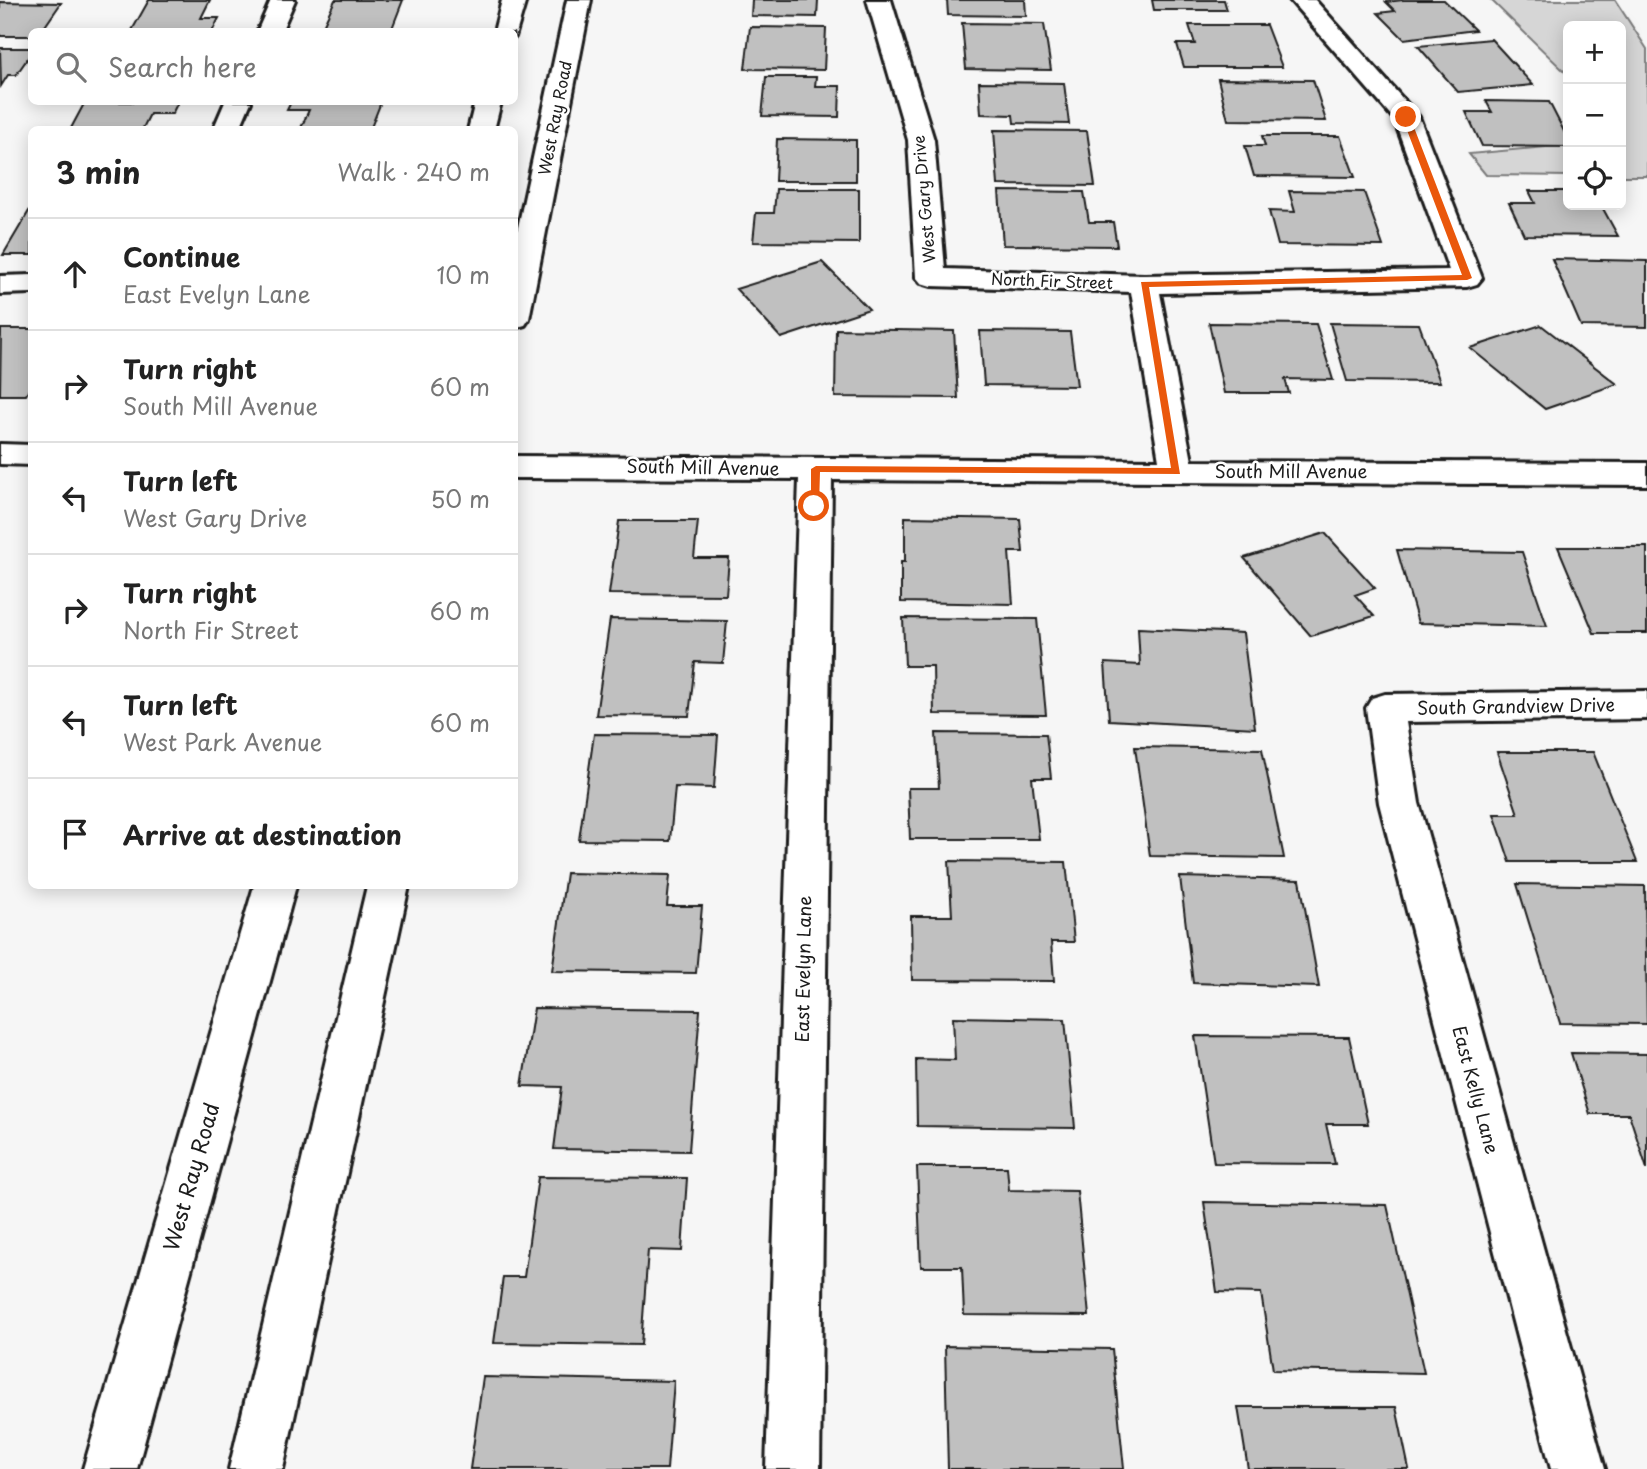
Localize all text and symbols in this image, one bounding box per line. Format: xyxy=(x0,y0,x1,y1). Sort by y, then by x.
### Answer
map controls xyxy=(1563,21,1626,210)
button: + xyxy=(1563,21,1626,84)
search box xyxy=(28,28,518,105)
text: Search here xyxy=(108,47,257,86)
icon: search xyxy=(52,48,90,86)
street label: West Ray Road xyxy=(531,58,577,177)
button: − xyxy=(1563,84,1626,147)
route end xyxy=(1390,101,1421,132)
street label: West Gary Drive xyxy=(905,134,941,264)
button: locate xyxy=(1563,147,1626,210)
text: 3 min xyxy=(56,149,141,194)
text: Walk · 240 m xyxy=(338,154,490,189)
text: Continue xyxy=(123,237,240,276)
icon: ahead xyxy=(56,255,94,293)
text: 10 m xyxy=(436,257,490,292)
street label: North Fir Street xyxy=(991,266,1114,294)
text: East Evelyn Lane xyxy=(123,276,311,311)
text: Turn right xyxy=(123,349,257,388)
icon: right xyxy=(56,367,94,405)
text: 60 m xyxy=(430,369,490,404)
text: South Mill Avenue xyxy=(123,388,318,423)
street label: South Mill Avenue xyxy=(626,452,780,481)
street label: South Mill Avenue xyxy=(1215,457,1367,484)
text: Turn left xyxy=(123,461,238,500)
icon: left xyxy=(56,479,94,517)
text: 50 m xyxy=(430,481,490,516)
route start xyxy=(798,490,829,521)
text: West Gary Drive xyxy=(123,500,307,535)
text: Turn right xyxy=(123,573,257,612)
icon: right xyxy=(56,591,94,629)
text: 60 m xyxy=(430,593,490,628)
text: North Fir Street xyxy=(123,612,299,647)
text: Turn left xyxy=(123,685,238,724)
street label: South Grandview Drive xyxy=(1417,690,1615,721)
icon: left xyxy=(56,703,94,741)
text: 60 m xyxy=(430,705,490,740)
text: West Park Avenue xyxy=(123,724,322,759)
icon: arrive xyxy=(56,815,94,853)
text: Arrive at destination xyxy=(123,815,402,854)
street label: East Evelyn Lane xyxy=(788,895,817,1043)
street label: East Kelly Lane xyxy=(1446,1022,1507,1157)
street label: West Ray Road xyxy=(154,1099,227,1254)

